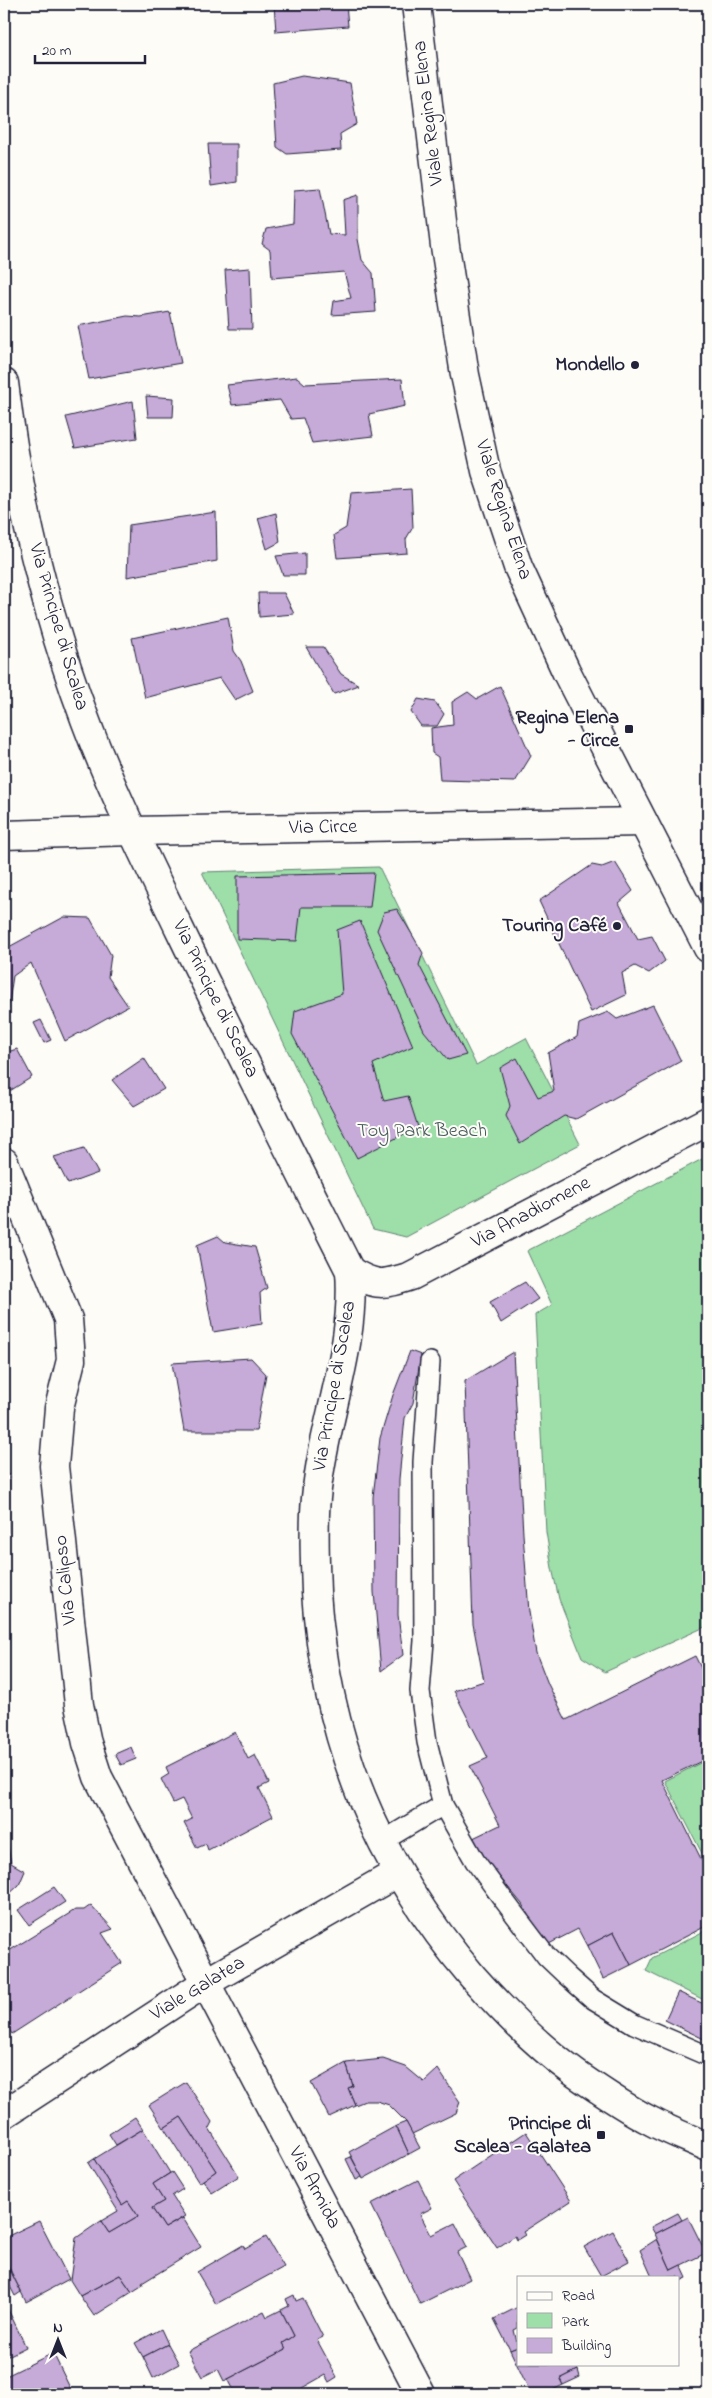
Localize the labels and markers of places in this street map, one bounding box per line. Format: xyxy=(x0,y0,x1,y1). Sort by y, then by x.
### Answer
place label: Mondello xyxy=(555,351,625,380)
marker: Mondello xyxy=(629,359,641,371)
place label: Regina Elena - Circe xyxy=(516,704,620,756)
marker: Regina Elena - Circe xyxy=(623,723,635,735)
place label: Touring Café xyxy=(502,912,608,942)
marker: Touring Café xyxy=(611,920,623,932)
place label: Principe di Scalea - Galatea xyxy=(454,2110,591,2162)
marker: Principe di Scalea - Galatea xyxy=(595,2129,607,2141)

